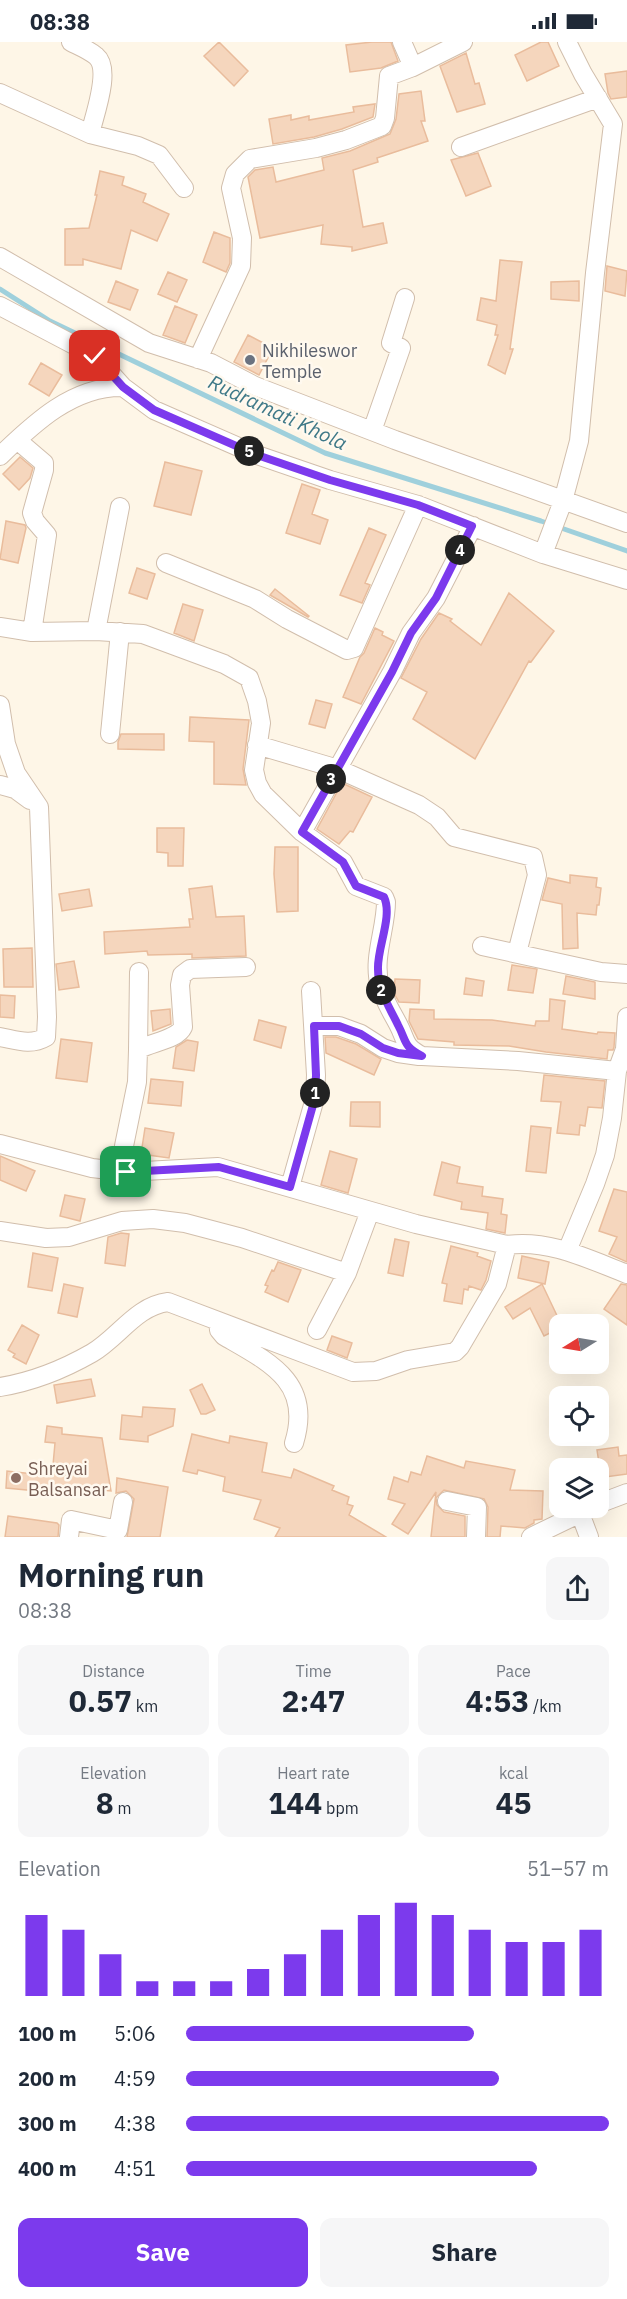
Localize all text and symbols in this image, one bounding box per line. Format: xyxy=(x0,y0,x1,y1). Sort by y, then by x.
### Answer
text: 08:38 xyxy=(30,7,90,36)
pin xyxy=(69,330,120,381)
icon: check xyxy=(78,339,111,372)
place label: Nikhileswor Temple xyxy=(262,339,358,383)
marker: Nikhileswor Temple xyxy=(243,353,257,367)
water label: Rudramati Khola xyxy=(204,368,352,456)
pin: 5 xyxy=(234,436,264,466)
text: 5 xyxy=(244,441,254,461)
pin: 4 xyxy=(445,535,475,565)
text: 4 xyxy=(455,540,465,560)
pin: 3 xyxy=(316,764,346,794)
text: 3 xyxy=(326,769,336,789)
pin: 2 xyxy=(366,975,396,1005)
text: 2 xyxy=(376,980,386,1000)
pin: 1 xyxy=(300,1078,330,1108)
text: 1 xyxy=(310,1083,320,1103)
pin xyxy=(100,1146,151,1197)
icon: arrive xyxy=(109,1155,142,1188)
north arrow xyxy=(549,1314,609,1374)
map controls xyxy=(549,1314,609,1518)
button: locate xyxy=(549,1386,609,1446)
place label: Shreyai Balsansar xyxy=(28,1457,108,1501)
button: layers xyxy=(549,1458,609,1518)
marker: Shreyai Balsansar xyxy=(9,1471,23,1485)
text: Morning run xyxy=(18,1553,204,1596)
button: share xyxy=(546,1557,609,1620)
text: 08:38 xyxy=(18,1597,72,1624)
text: Distance xyxy=(82,1661,145,1681)
text: Time xyxy=(296,1661,331,1681)
text: Pace xyxy=(496,1661,531,1681)
text: 0.57 xyxy=(69,1681,132,1720)
text: 2:47 xyxy=(282,1681,345,1720)
text: 4:53 xyxy=(465,1681,529,1720)
text: km xyxy=(132,1696,158,1716)
text: /km xyxy=(529,1696,562,1716)
text: Elevation xyxy=(80,1763,147,1783)
text: Heart rate xyxy=(277,1763,350,1783)
text: kcal xyxy=(499,1763,528,1783)
text: 8 xyxy=(96,1783,114,1822)
text: 144 xyxy=(268,1783,322,1822)
text: 45 xyxy=(496,1783,532,1822)
text: m xyxy=(114,1798,131,1818)
text: bpm xyxy=(322,1798,359,1818)
text: Elevation xyxy=(18,1855,101,1882)
text: 51–57 m xyxy=(527,1855,609,1882)
text: 100 m xyxy=(18,2020,77,2047)
text: 5:06 xyxy=(114,2020,156,2047)
text: 200 m xyxy=(18,2065,77,2092)
text: 4:59 xyxy=(114,2065,156,2092)
text: 300 m xyxy=(18,2110,77,2137)
text: 4:38 xyxy=(114,2110,156,2137)
text: 400 m xyxy=(18,2155,77,2182)
text: 4:51 xyxy=(114,2155,156,2182)
button: Save xyxy=(18,2218,308,2287)
button: Share xyxy=(320,2218,609,2287)

